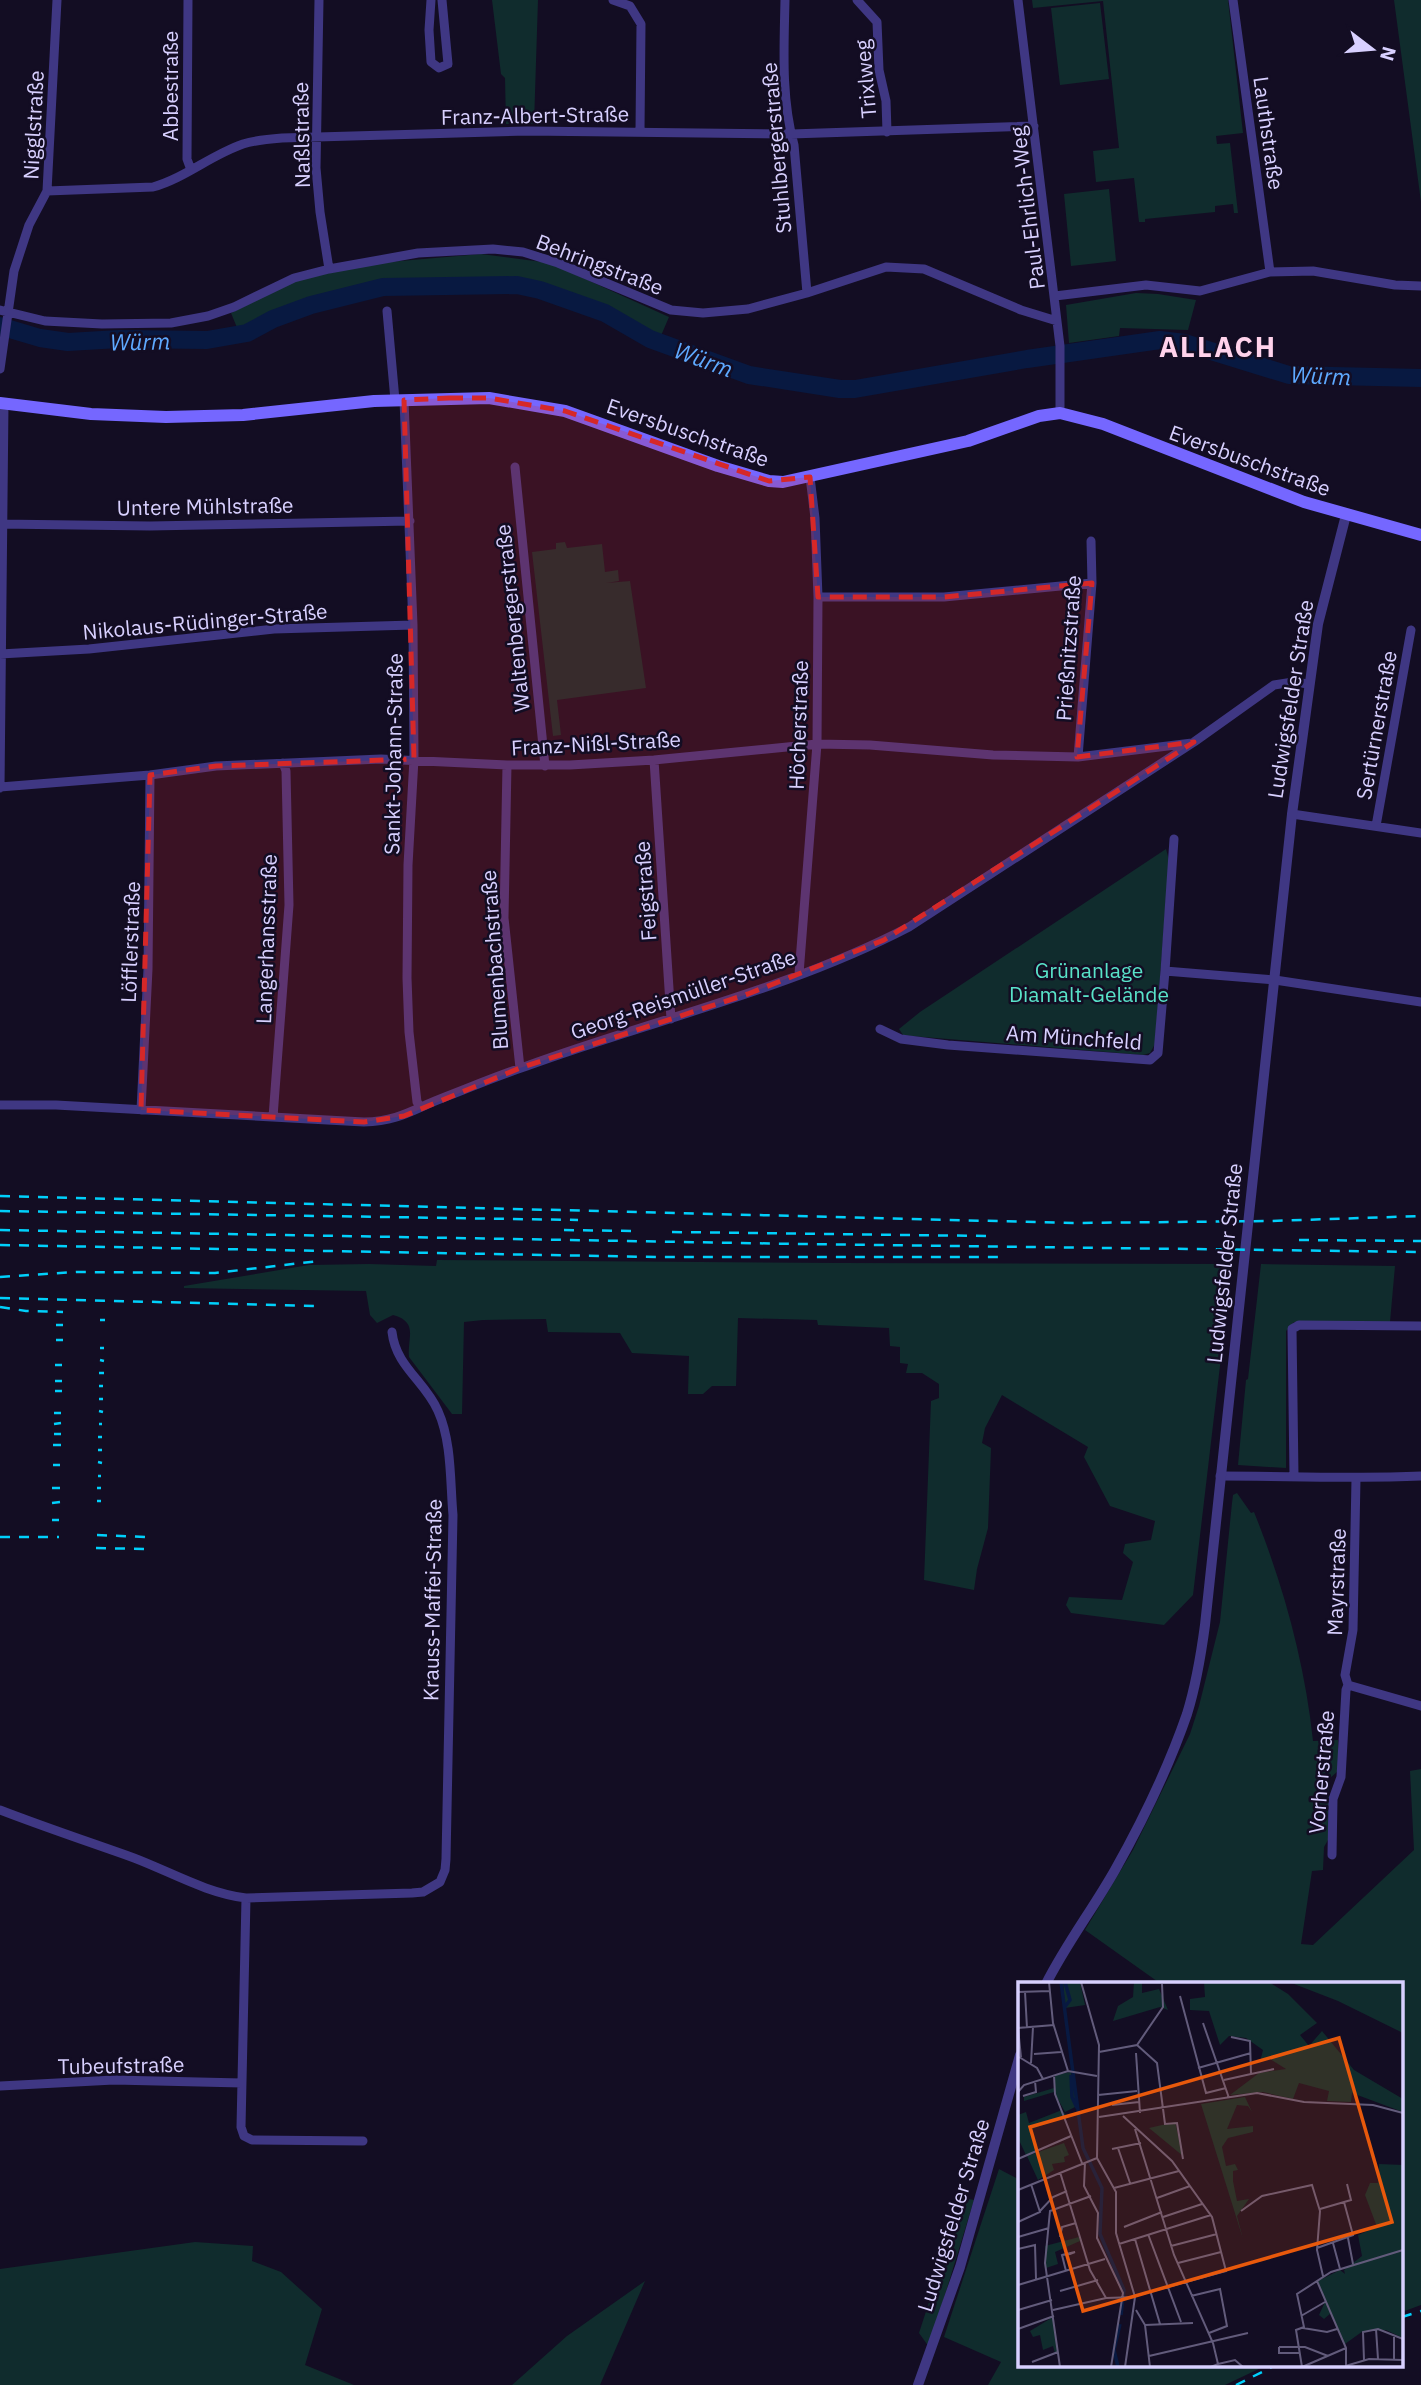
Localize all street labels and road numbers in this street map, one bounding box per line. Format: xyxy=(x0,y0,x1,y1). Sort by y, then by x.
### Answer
street label: Abbestraße xyxy=(156,31,184,141)
street label: Trixlweg xyxy=(848,38,882,120)
street label: Stuhlbergerstraße xyxy=(755,61,797,235)
street label: Nigglstraße xyxy=(16,70,50,180)
street label: Lauthstraße xyxy=(1247,75,1291,191)
street label: Naßlstraße xyxy=(286,82,316,188)
street label: Franz-Albert-Straße xyxy=(441,99,629,131)
street label: Paul-Ehrlich-Weg xyxy=(1003,125,1051,291)
street label: Behringstraße xyxy=(532,227,668,301)
street label: Eversbuschstraße xyxy=(603,391,773,473)
street label: Eversbuschstraße xyxy=(1165,418,1335,502)
street label: Untere Mühlstraße xyxy=(116,490,294,522)
street label: Waltenbergerstraße xyxy=(488,523,536,713)
street label: Prießnitzstraße xyxy=(1049,574,1087,722)
street label: Nikolaus-Rüdinger-Straße xyxy=(81,596,329,646)
street label: Ludwigsfelder Straße xyxy=(1260,598,1320,800)
street label: Sertürnerstraße xyxy=(1349,648,1403,802)
street label: Sankt-Johann-Straße xyxy=(377,653,409,855)
street label: Höcherstraße xyxy=(782,660,814,790)
street label: Franz-Nißl-Straße xyxy=(510,725,682,761)
street label: Feigstraße xyxy=(628,840,662,942)
street label: Langerhansstraße xyxy=(249,853,283,1025)
street label: Blumenbachstraße xyxy=(474,869,514,1051)
street label: Löfflerstraße xyxy=(114,881,146,1003)
street label: Georg-Reismüller-Straße xyxy=(567,942,799,1046)
street label: Am Münchfeld xyxy=(1005,1018,1143,1056)
street label: Ludwigsfelder Straße xyxy=(1200,1162,1248,1364)
street label: Krauss-Maffei-Straße xyxy=(416,1499,448,1701)
street label: Mayrstraße xyxy=(1320,1528,1352,1636)
street label: Vorherstraße xyxy=(1302,1709,1340,1835)
street label: Tubeufstraße xyxy=(57,2050,185,2080)
street label: Ludwigsfelder Straße xyxy=(910,2115,996,2315)

